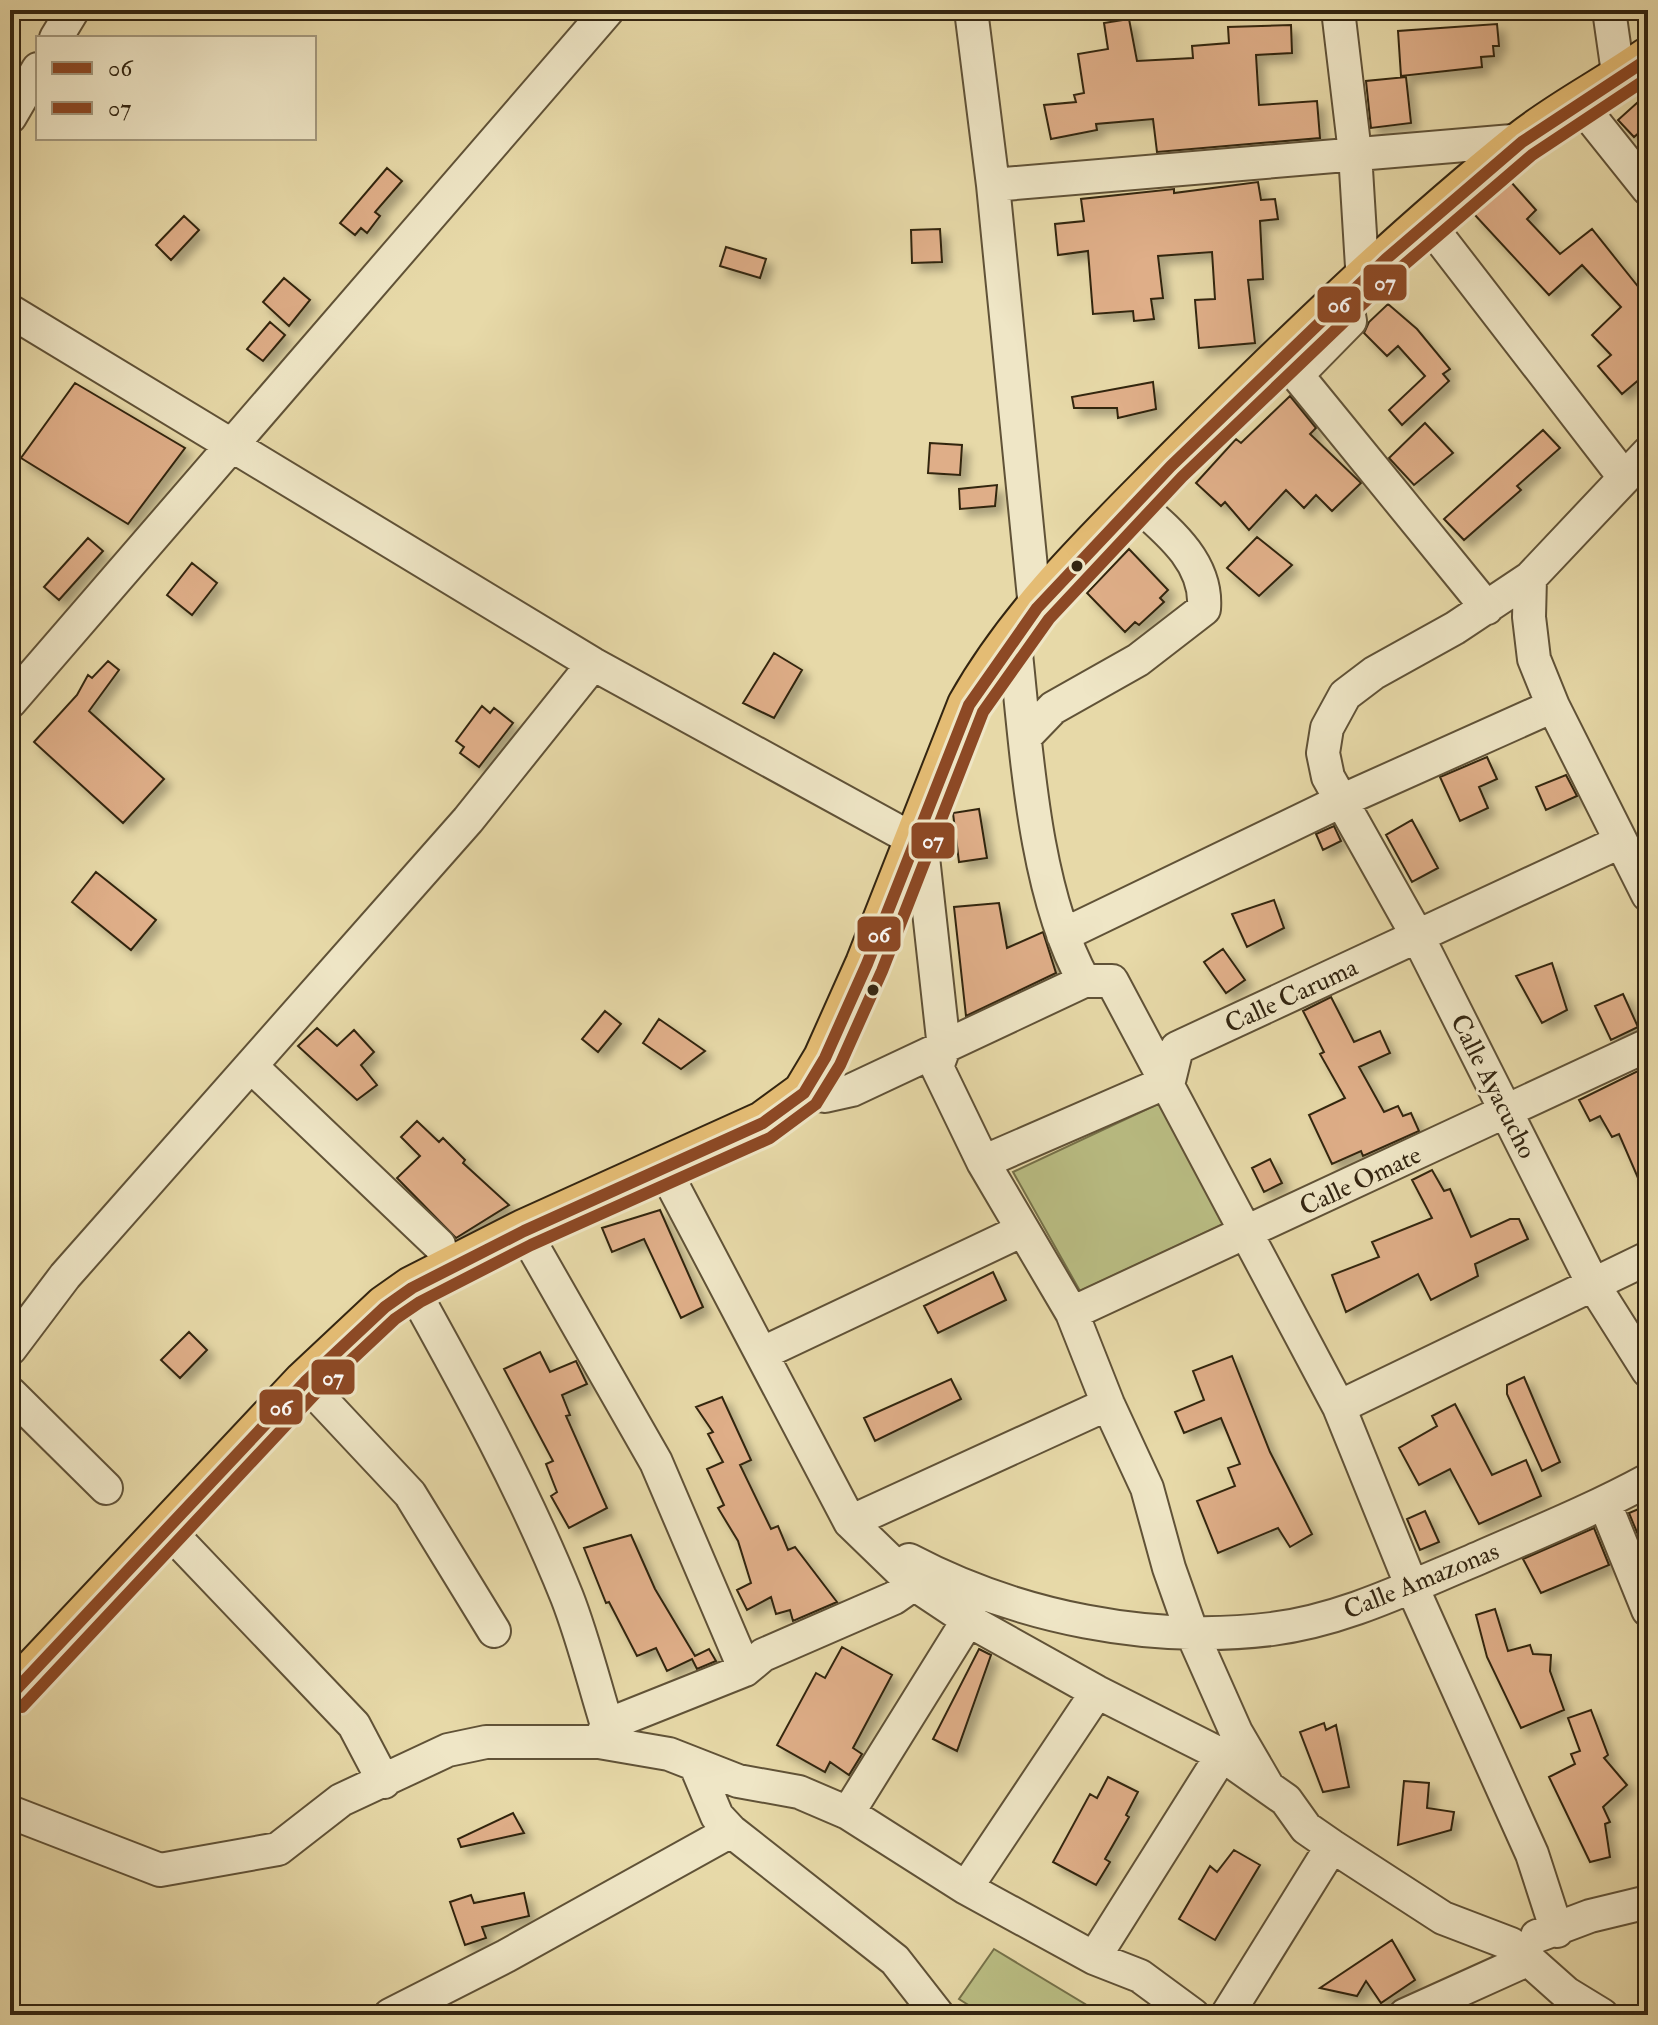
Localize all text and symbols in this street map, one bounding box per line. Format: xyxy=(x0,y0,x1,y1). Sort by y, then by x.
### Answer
legend xyxy=(36,36,316,140)
text: 06 xyxy=(108,53,134,84)
text: 07 xyxy=(108,93,131,124)
line badge: 07 xyxy=(1362,263,1408,302)
text: 07 xyxy=(1374,269,1397,297)
line badge: 06 xyxy=(1316,285,1362,324)
text: 06 xyxy=(1328,291,1352,319)
unlabelled marker xyxy=(1069,558,1085,574)
line badge: 07 xyxy=(910,821,956,860)
text: 07 xyxy=(922,827,945,855)
line badge: 06 xyxy=(856,915,902,953)
text: 06 xyxy=(868,921,892,949)
street label: Calle Caruma xyxy=(1220,951,1363,1041)
unlabelled marker xyxy=(865,982,881,998)
street label: Calle Ayacucho xyxy=(1443,1009,1543,1164)
street label: Calle Omate xyxy=(1295,1139,1426,1223)
line badge: 07 xyxy=(310,1358,356,1396)
text: 07 xyxy=(322,1364,345,1392)
line badge: 06 xyxy=(258,1388,304,1426)
text: 06 xyxy=(270,1394,294,1422)
street label: Calle Amazonas xyxy=(1339,1535,1504,1627)

